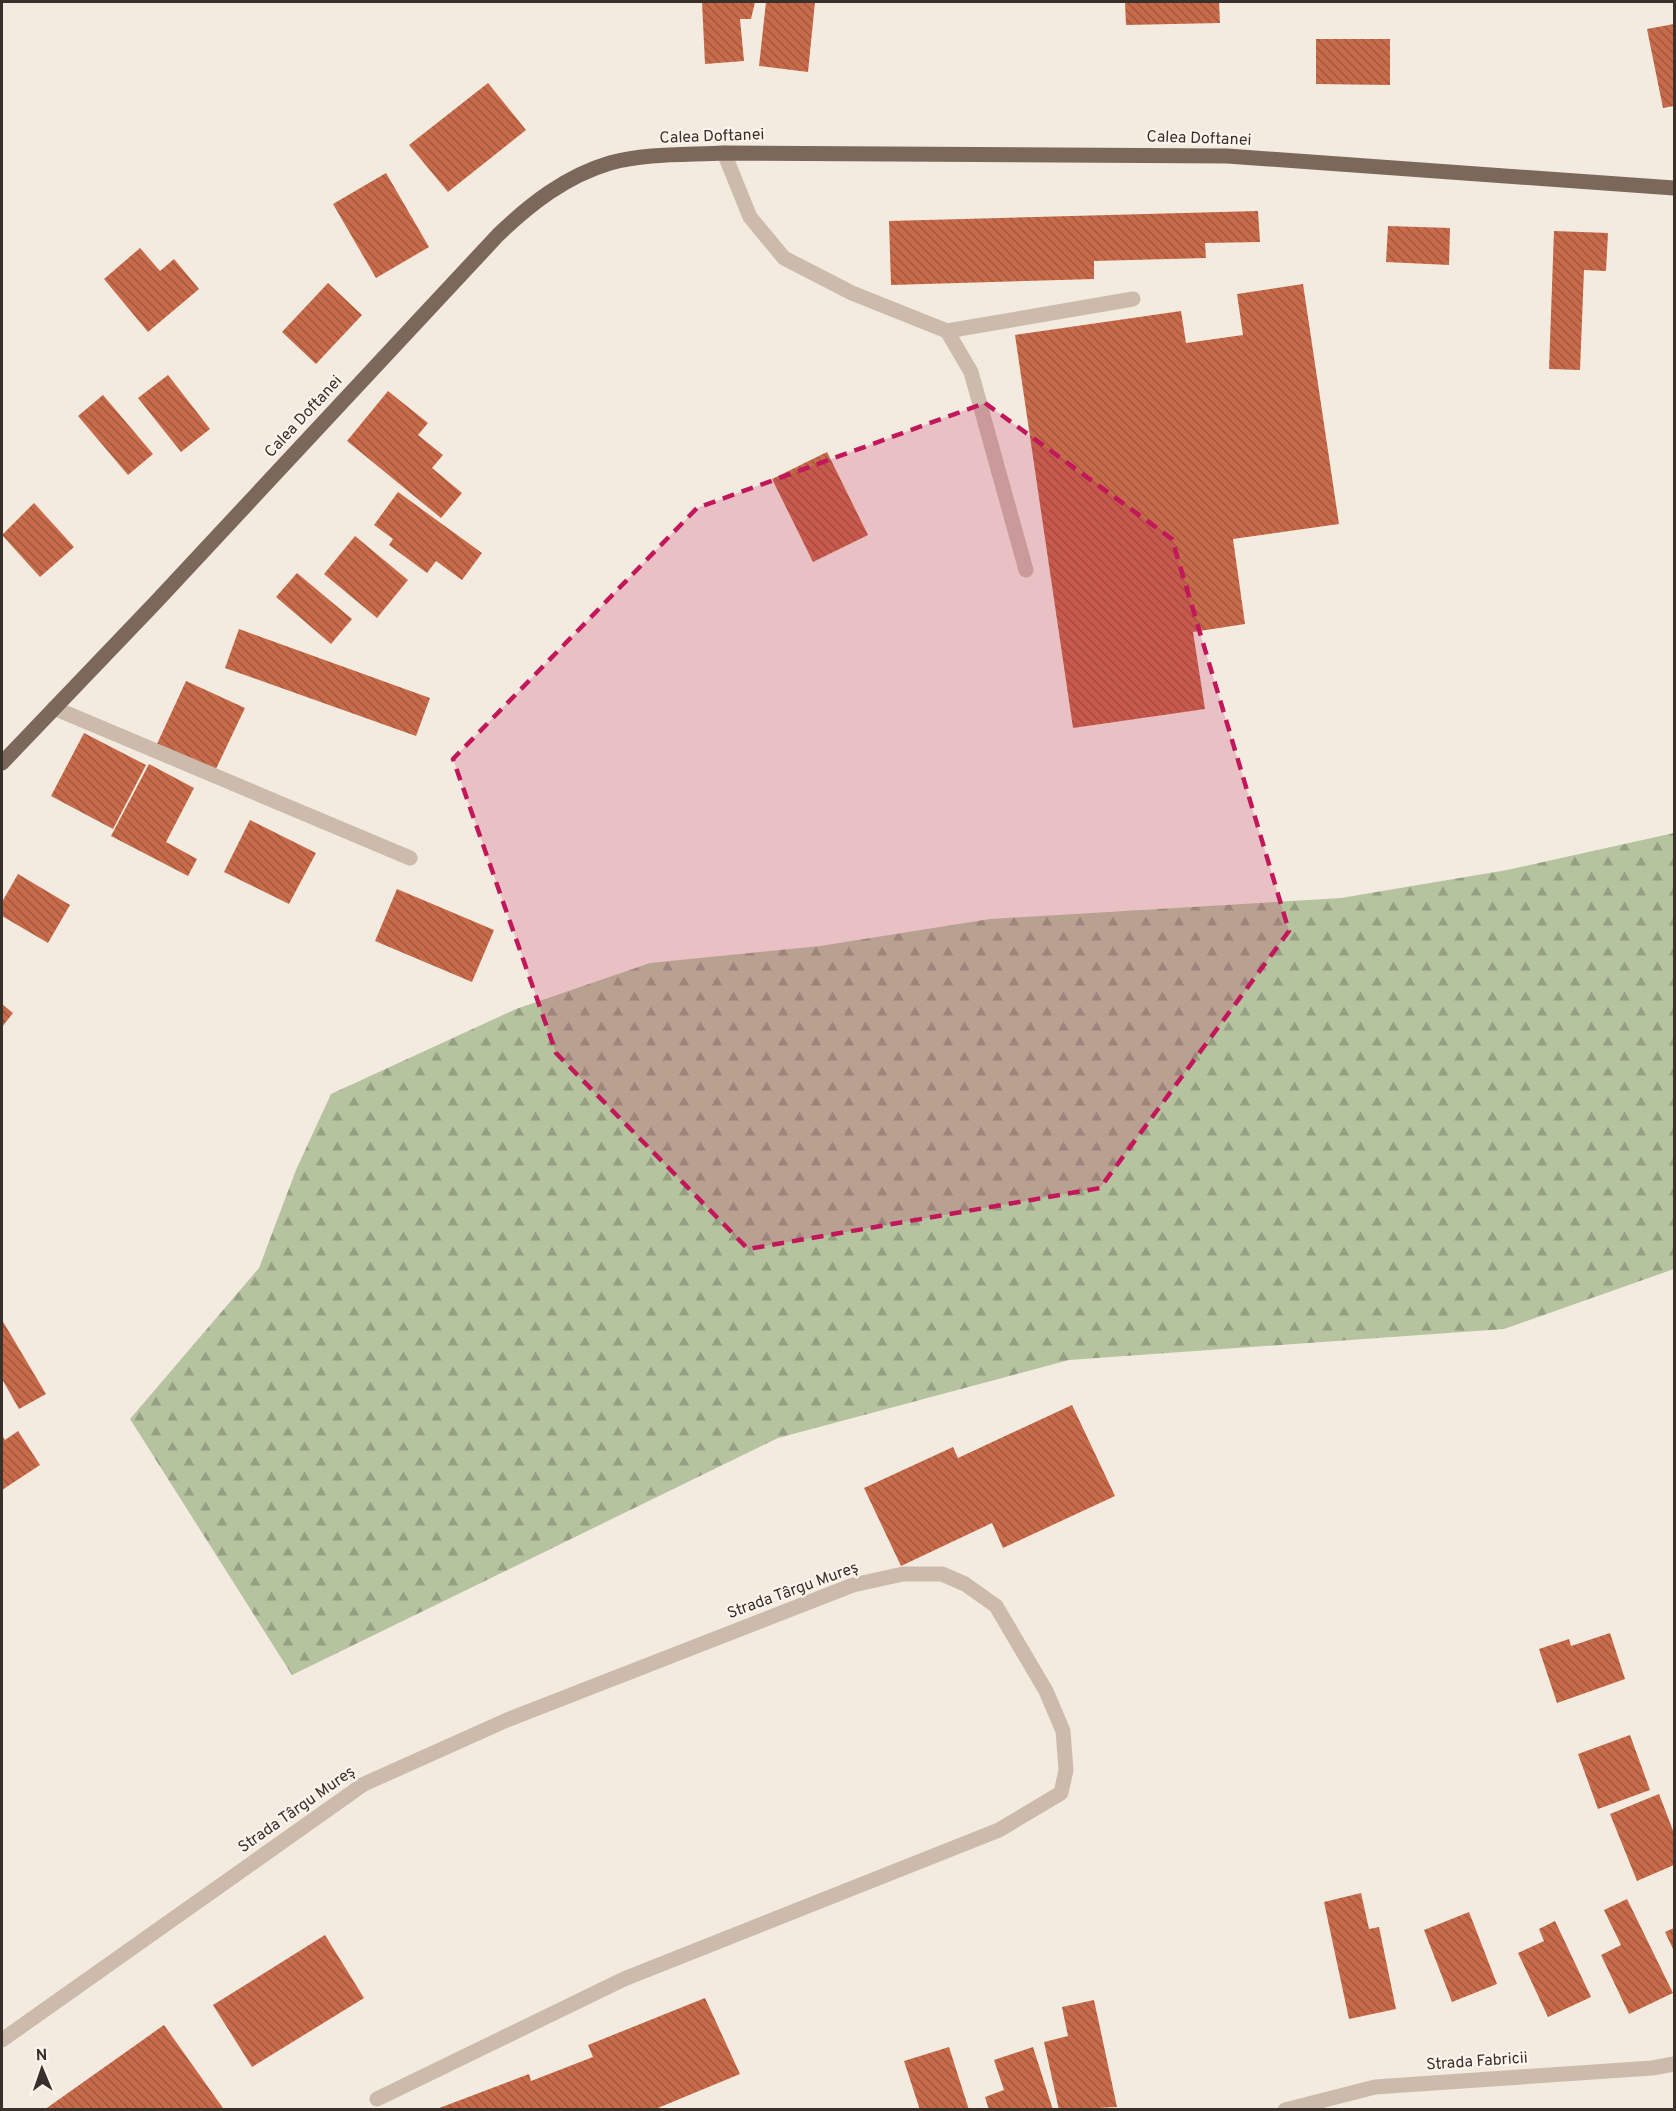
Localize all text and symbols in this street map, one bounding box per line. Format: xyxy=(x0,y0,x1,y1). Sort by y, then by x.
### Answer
street label: Calea Doftanei xyxy=(659,125,765,149)
street label: Calea Doftanei xyxy=(1146,127,1252,151)
street label: Calea Doftanei xyxy=(261,372,347,462)
street label: Strada Târgu Mureș xyxy=(725,1558,861,1624)
street label: Strada Târgu Mureș xyxy=(235,1762,359,1858)
north arrow xyxy=(12,2039,72,2099)
text: N xyxy=(35,2046,48,2066)
street label: Strada Fabricii xyxy=(1425,2048,1529,2076)

